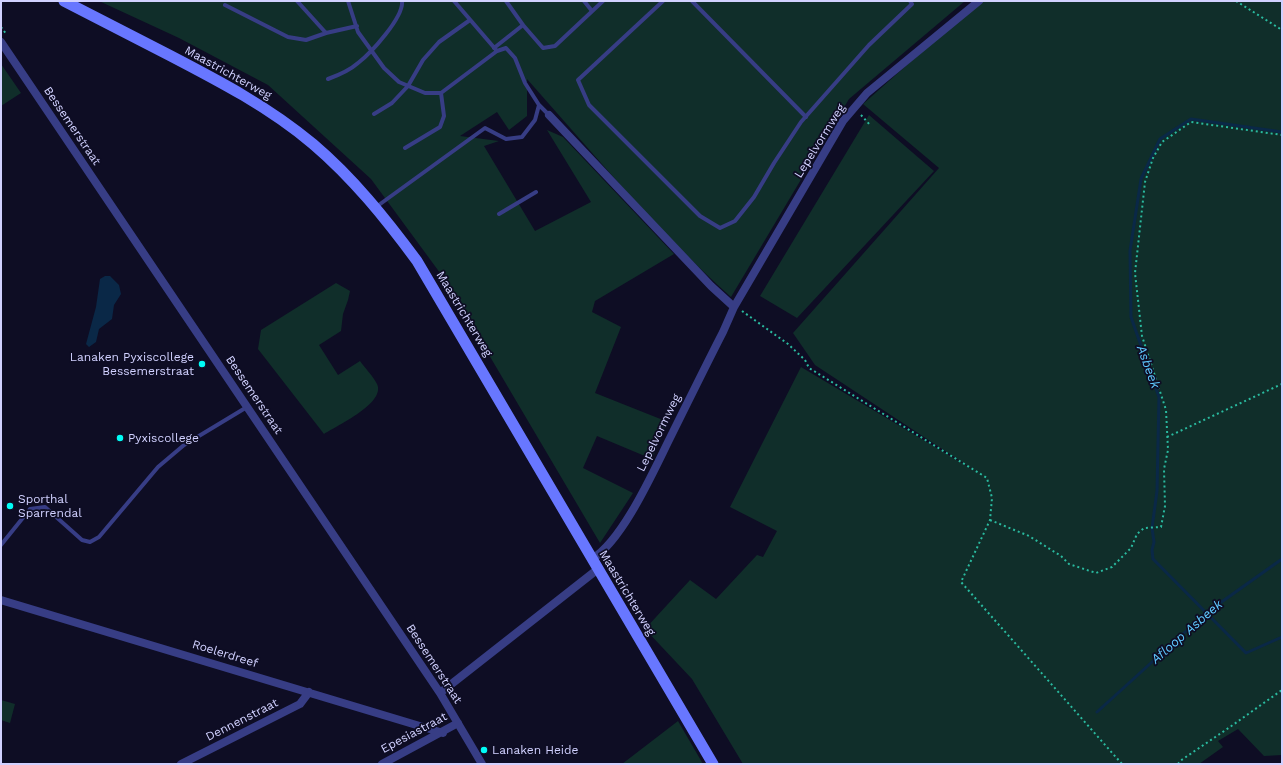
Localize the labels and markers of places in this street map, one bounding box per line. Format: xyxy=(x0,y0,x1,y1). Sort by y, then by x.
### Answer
place label: Lanaken Pyxiscollege Bessemerstraat xyxy=(70,350,194,378)
marker: Lanaken Pyxiscollege Bessemerstraat xyxy=(197,359,207,369)
place label: Pyxiscollege xyxy=(128,431,199,445)
marker: Pyxiscollege xyxy=(115,433,125,443)
place label: Sporthal Sparrendal xyxy=(18,492,82,520)
marker: Sporthal Sparrendal xyxy=(5,501,15,511)
place label: Lanaken Heide xyxy=(492,743,578,757)
marker: Lanaken Heide xyxy=(479,745,489,755)

